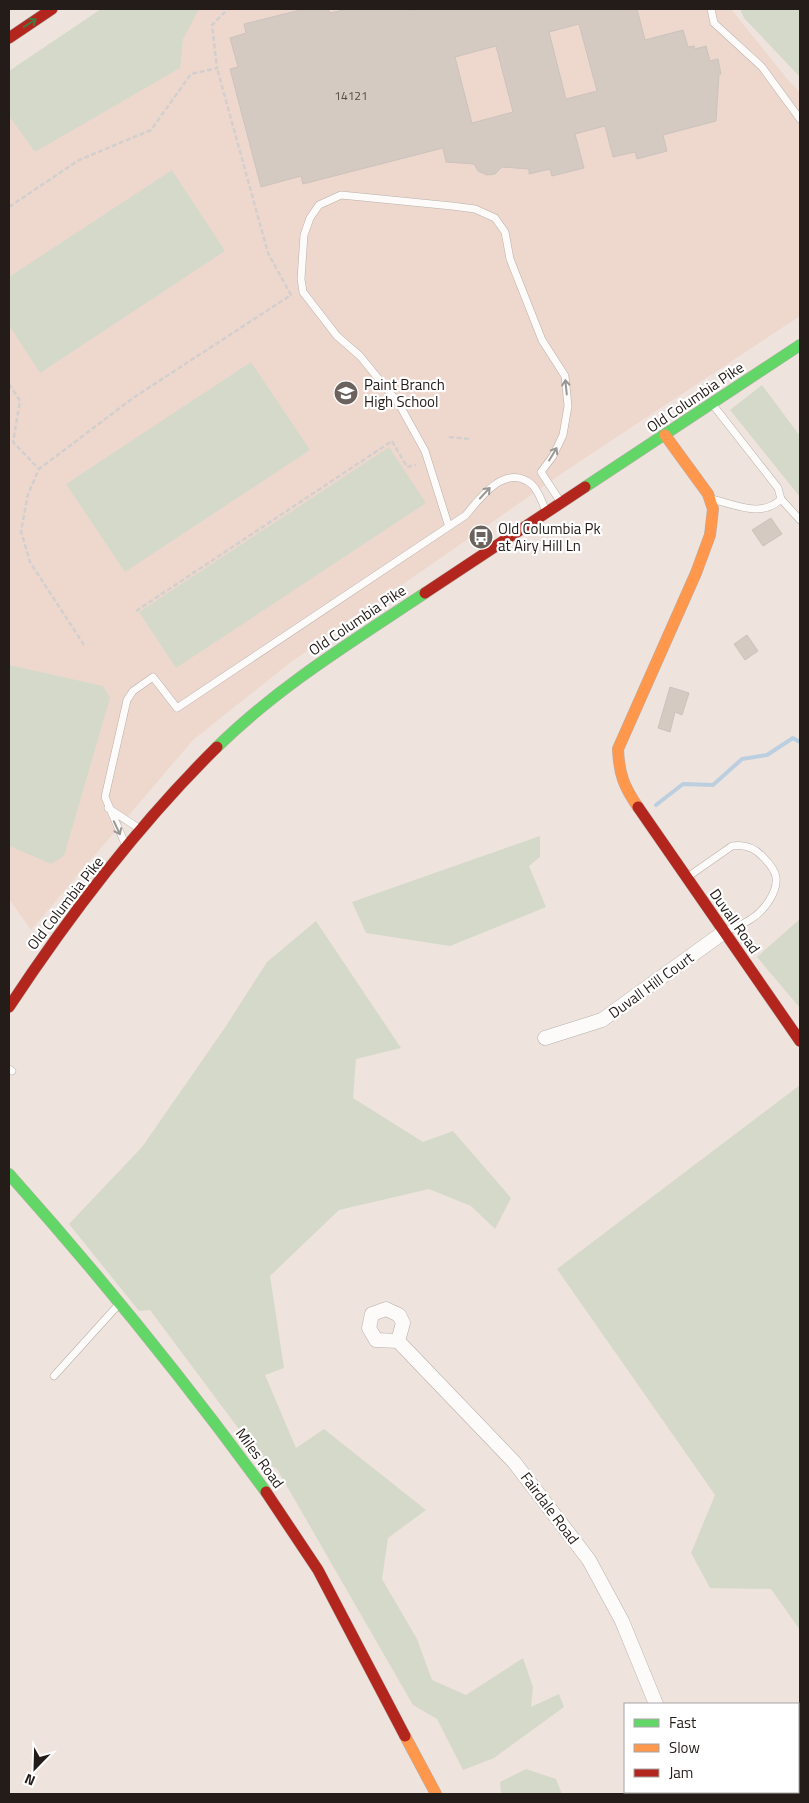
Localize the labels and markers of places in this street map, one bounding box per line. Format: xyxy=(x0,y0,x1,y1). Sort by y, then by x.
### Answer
place label: Paint Branch High School xyxy=(364,373,445,413)
school or university icon: Paint Branch High School xyxy=(333,380,359,406)
place label: Old Columbia Pk at Airy Hill Ln xyxy=(498,517,601,557)
bus stop icon: Old Columbia Pk at Airy Hill Ln xyxy=(468,524,494,550)

